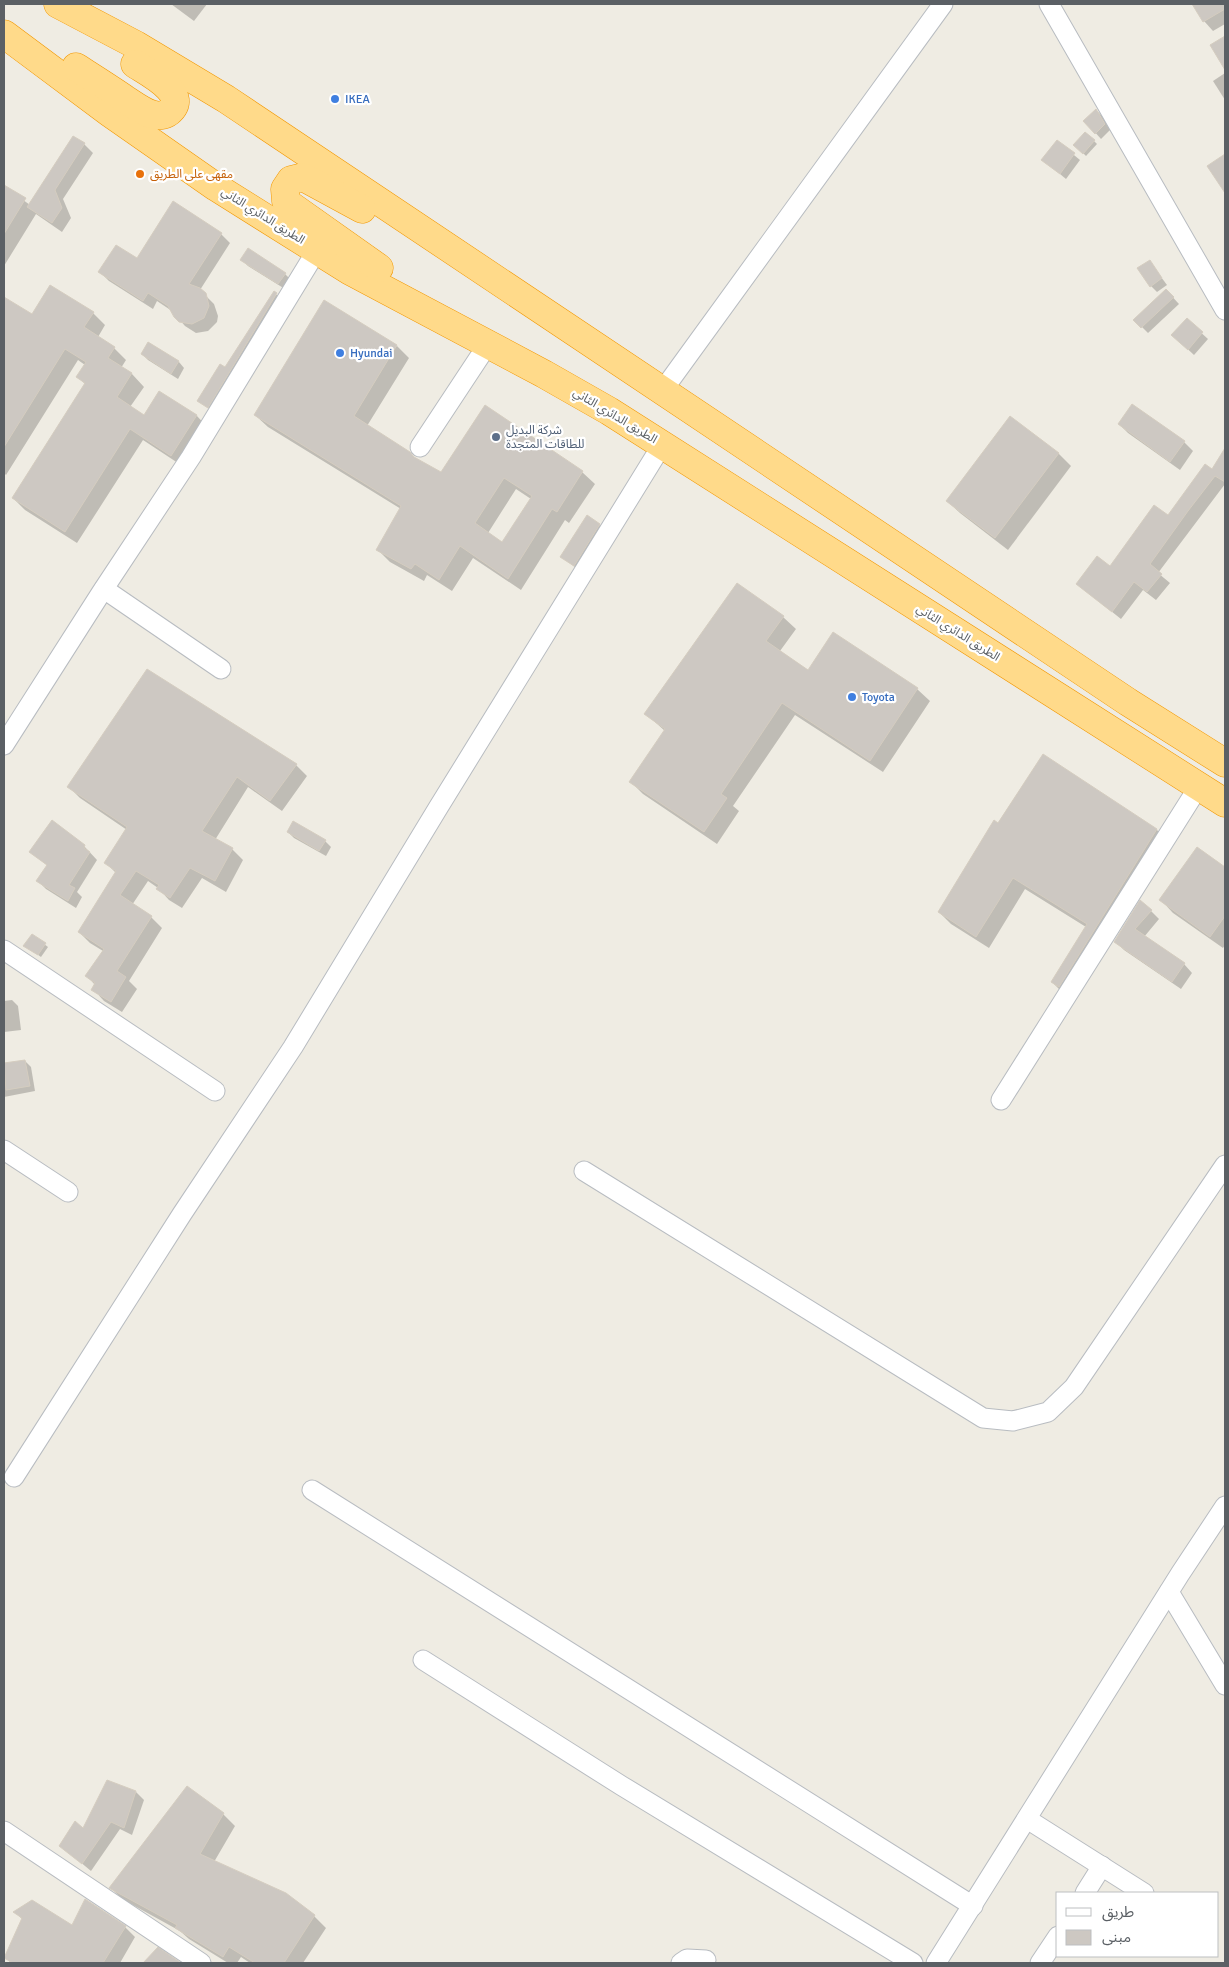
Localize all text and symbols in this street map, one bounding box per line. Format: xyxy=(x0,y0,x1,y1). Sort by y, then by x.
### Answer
place label: IKEA xyxy=(345,92,370,107)
marker: IKEA xyxy=(329,93,341,105)
place label: مقهى على الطريق xyxy=(150,167,233,182)
marker: مقهى على الطريق xyxy=(134,168,146,180)
street label: الطريق الدائري الثاني xyxy=(217,184,308,249)
place label: Hyundai xyxy=(350,346,393,361)
marker: Hyundai xyxy=(334,347,346,359)
street label: الطريق الدائري الثاني xyxy=(569,385,660,449)
place label: شركة البديل للطاقات المتجدة xyxy=(506,423,584,452)
marker: شركة البديل للطاقات المتجدة xyxy=(490,431,502,443)
street label: الطريق الدائري الثاني xyxy=(912,601,1003,666)
place label: Toyota xyxy=(862,690,895,705)
marker: Toyota xyxy=(846,691,858,703)
legend xyxy=(1056,1892,1219,1957)
text: طريق xyxy=(1102,1903,1134,1922)
text: مبنى xyxy=(1102,1928,1131,1946)

